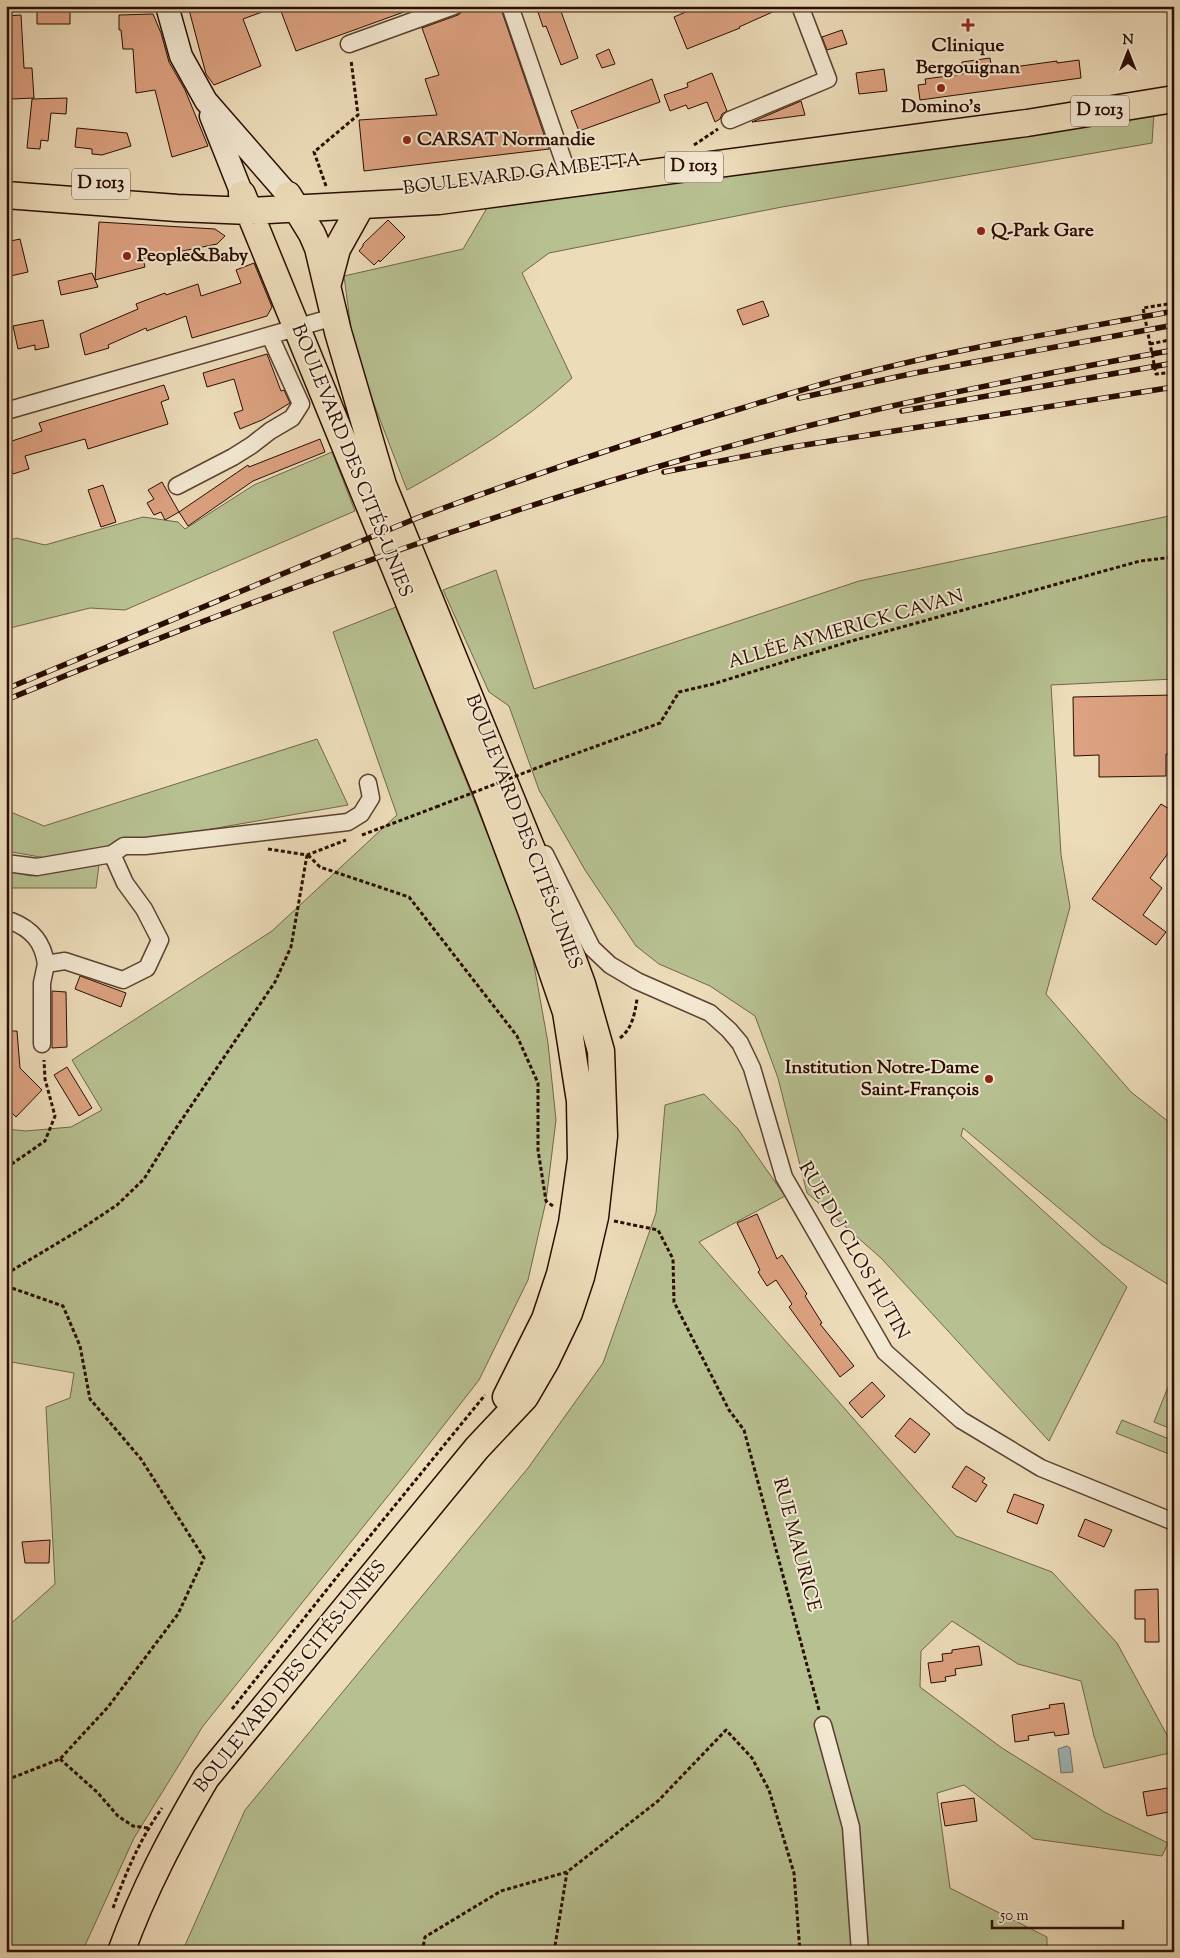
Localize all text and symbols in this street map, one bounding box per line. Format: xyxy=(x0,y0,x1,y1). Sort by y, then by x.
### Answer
marker: Clinique Bergouignan xyxy=(961,18,975,32)
north arrow xyxy=(1102,28,1152,78)
text: N xyxy=(1122,31,1134,51)
place label: Clinique Bergouignan xyxy=(916,33,1021,82)
marker: Domino's xyxy=(935,82,947,94)
place label: Domino's xyxy=(901,94,981,121)
road number: D 1013 xyxy=(1071,95,1129,126)
place label: CARSAT Normandie xyxy=(417,127,595,154)
marker: CARSAT Normandie xyxy=(401,134,413,146)
street label: BOULEVARD GAMBETTA xyxy=(401,147,643,203)
road number: D 1013 xyxy=(665,152,723,182)
road number: D 1013 xyxy=(72,168,130,200)
place label: Q-Park Gare xyxy=(991,218,1094,245)
marker: Q-Park Gare xyxy=(975,225,987,237)
place label: People&Baby xyxy=(137,243,249,270)
marker: People&Baby xyxy=(121,250,133,262)
street label: BOULEVARD DES CITÉS-UNIES xyxy=(284,320,418,602)
street label: ALLÉE AYMERICK CAVAN xyxy=(725,583,967,677)
street label: BOULEVARD DES CITÉS-UNIES xyxy=(458,691,588,973)
place label: Institution Notre‐Dame Saint‐François xyxy=(785,1055,980,1104)
marker: Institution Notre‐Dame Saint‐François xyxy=(983,1073,995,1085)
street label: RUE DU CLOS HUTIN xyxy=(791,1157,915,1345)
street label: RUE MAURICE xyxy=(765,1475,827,1615)
street label: BOULEVARD DES CITÉS-UNIES xyxy=(188,1555,394,1799)
scale bar xyxy=(992,1898,1124,1930)
text: 50 m xyxy=(999,1906,1029,1927)

